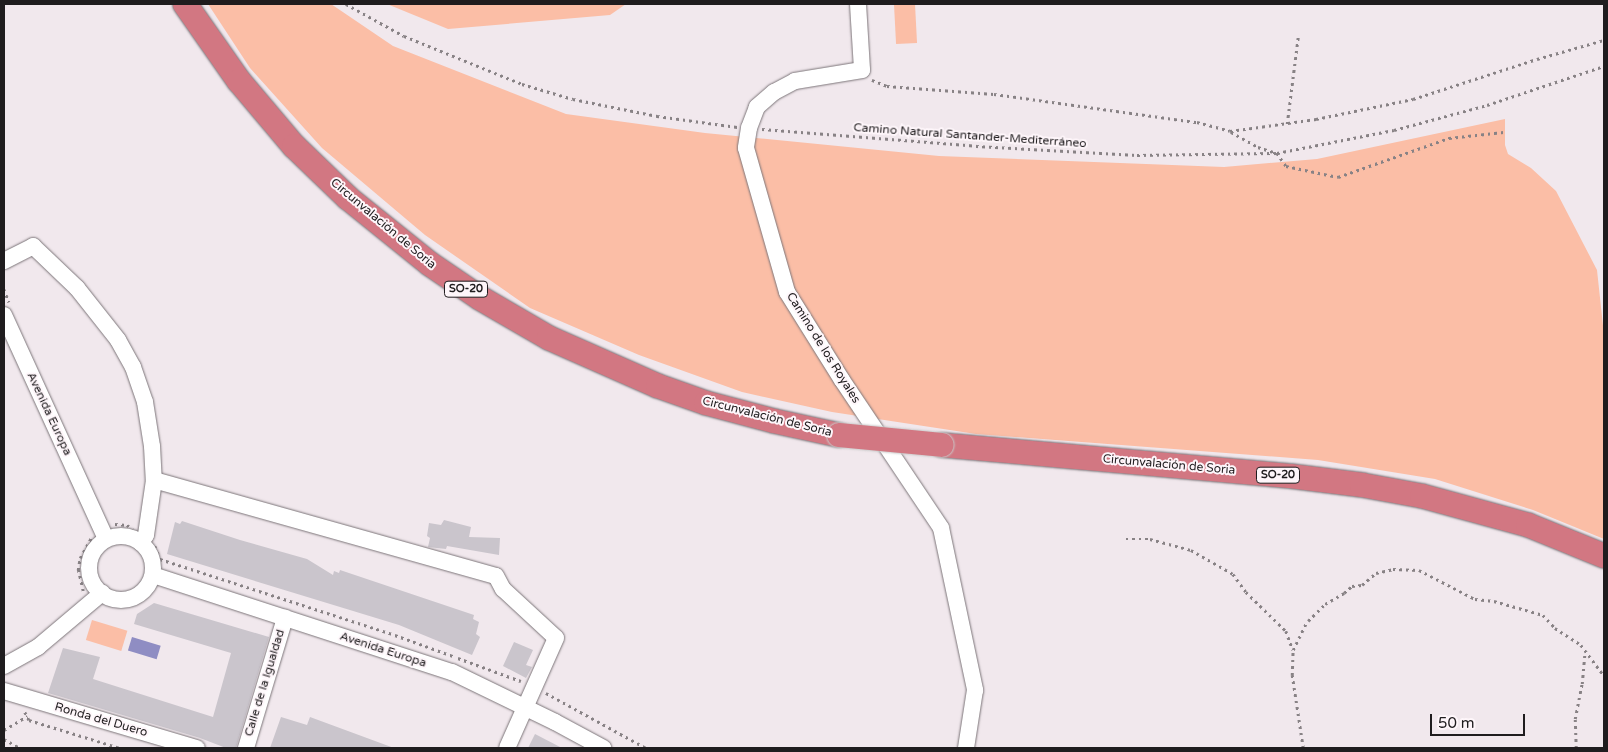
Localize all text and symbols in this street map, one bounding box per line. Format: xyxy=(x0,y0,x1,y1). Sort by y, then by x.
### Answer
street label: Camino Natural Santander-Mediterráneo xyxy=(853,121,1087,151)
street label: Circunvalación de Soria xyxy=(327,176,439,272)
road number: SO-20 xyxy=(444,280,488,298)
street label: Camino de los Royales xyxy=(783,290,863,406)
street label: Avenida Europa xyxy=(23,370,75,458)
street label: Circunvalación de Soria xyxy=(701,394,833,440)
street label: Circunvalación de Soria xyxy=(1102,452,1236,478)
road number: SO-20 xyxy=(1256,466,1300,484)
street label: Calle de la Igualdad xyxy=(242,628,288,738)
street label: Avenida Europa xyxy=(338,629,428,671)
street label: Ronda del Duero xyxy=(53,700,149,740)
scale bar xyxy=(1433,704,1528,736)
text: 50 m xyxy=(1438,714,1475,732)

